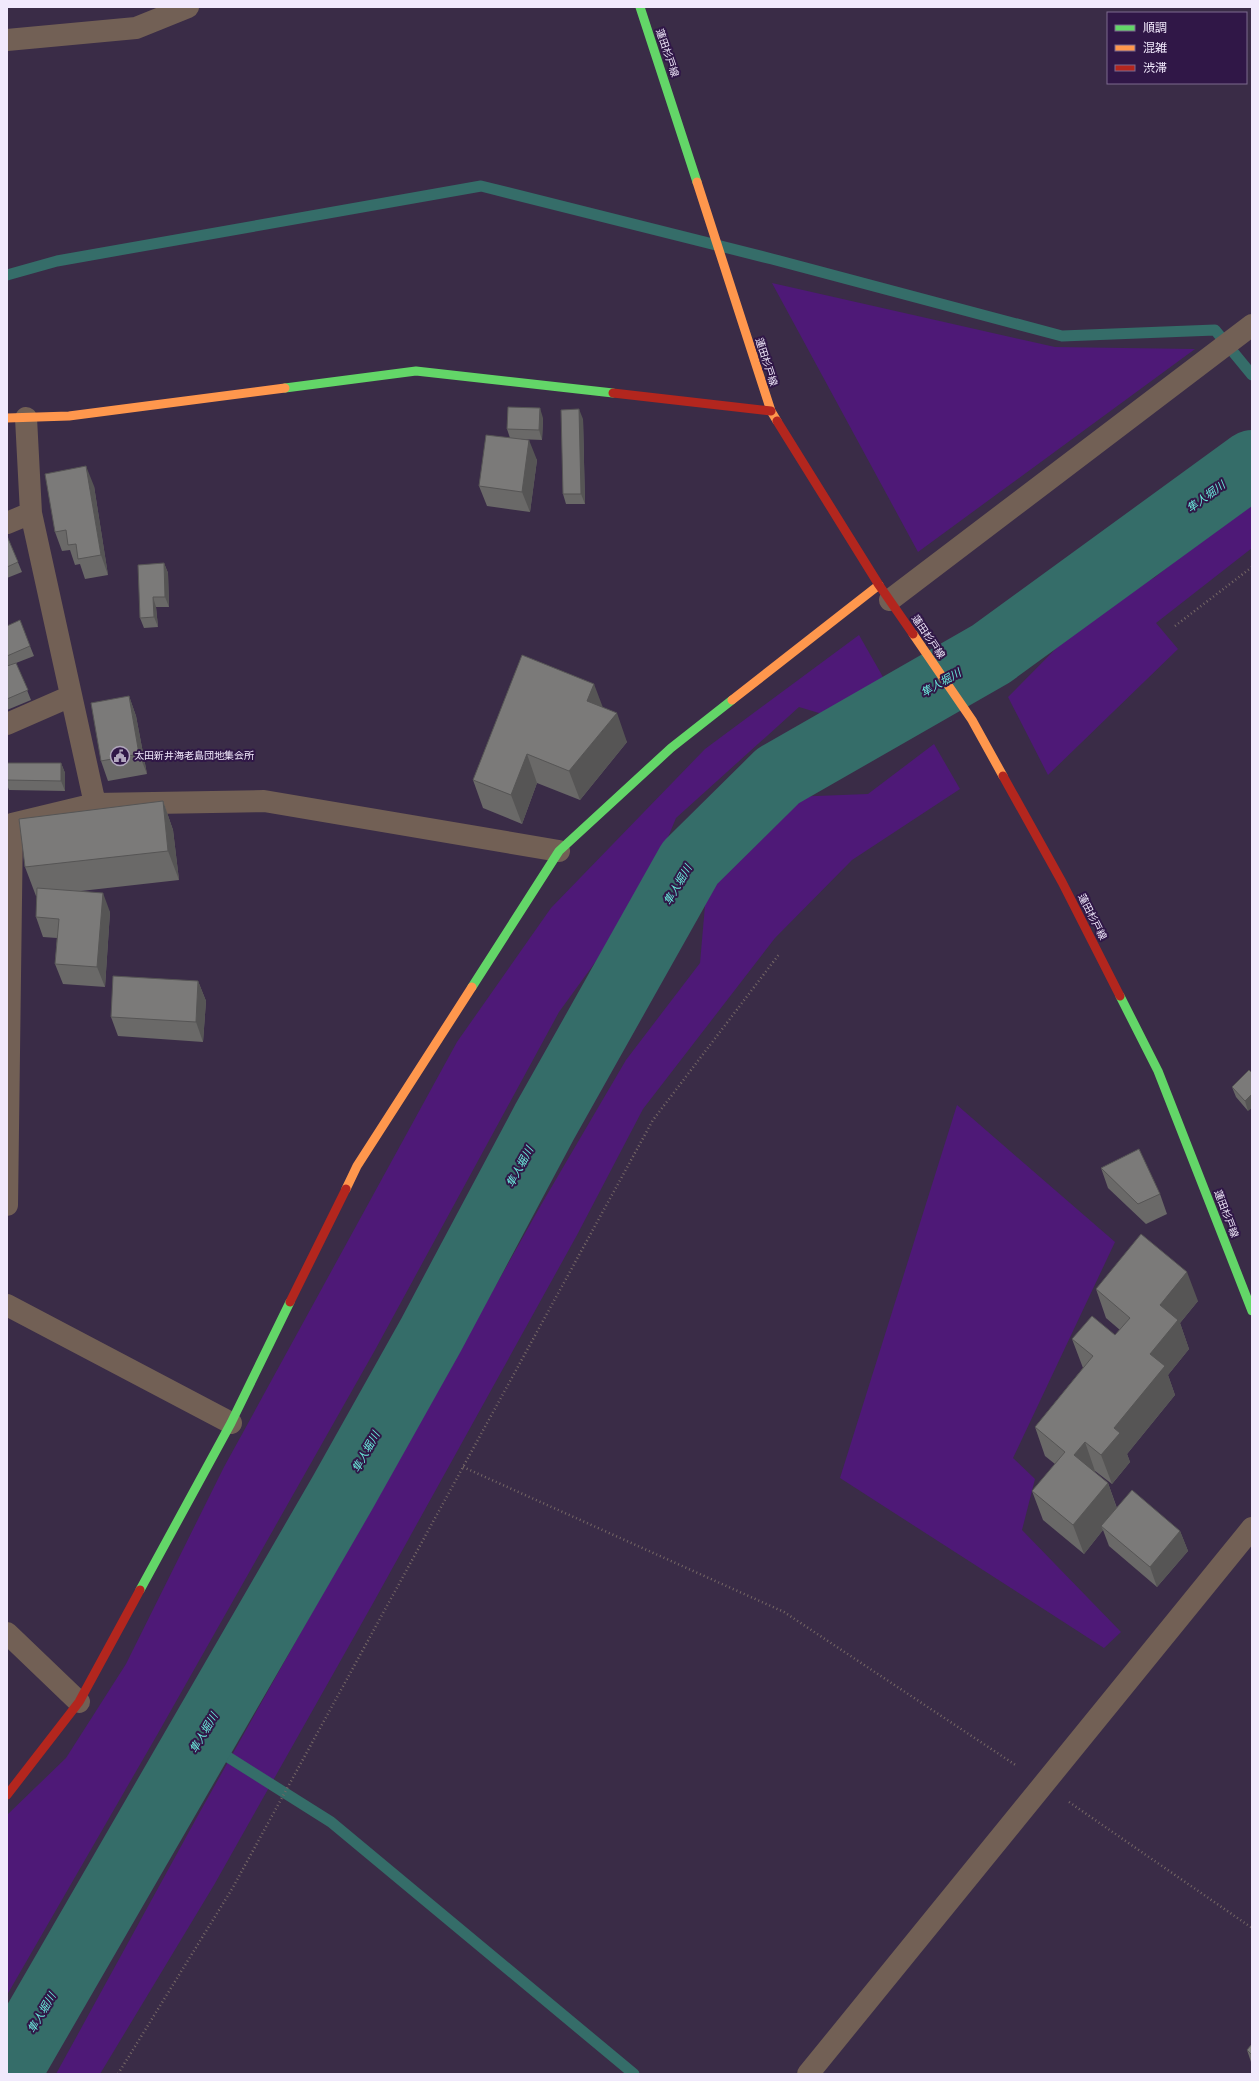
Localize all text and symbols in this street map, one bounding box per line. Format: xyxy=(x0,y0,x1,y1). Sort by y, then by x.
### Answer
legend xyxy=(1107,12,1247,84)
text: 順調 xyxy=(1143,20,1167,37)
street label: 蓮田杉戸線 xyxy=(652,27,682,79)
text: 混雑 xyxy=(1143,40,1167,57)
text: 渋滞 xyxy=(1143,60,1167,77)
street label: 蓮田杉戸線 xyxy=(752,336,780,388)
water label: 隼人堀川 xyxy=(1184,477,1229,516)
street label: 蓮田杉戸線 xyxy=(908,612,948,662)
water label: 隼人堀川 xyxy=(918,665,965,700)
public building icon: 太田新井海老島団地集会所 xyxy=(109,745,131,767)
place label: 太田新井海老島団地集会所 xyxy=(134,749,254,763)
water label: 隼人堀川 xyxy=(661,861,696,908)
street label: 蓮田杉戸線 xyxy=(1074,892,1110,942)
water label: 隼人堀川 xyxy=(503,1143,537,1190)
street label: 蓮田杉戸線 xyxy=(1211,1188,1241,1240)
water label: 隼人堀川 xyxy=(349,1428,384,1475)
water label: 隼人堀川 xyxy=(187,1709,222,1756)
water label: 隼人堀川 xyxy=(25,1989,60,2036)

